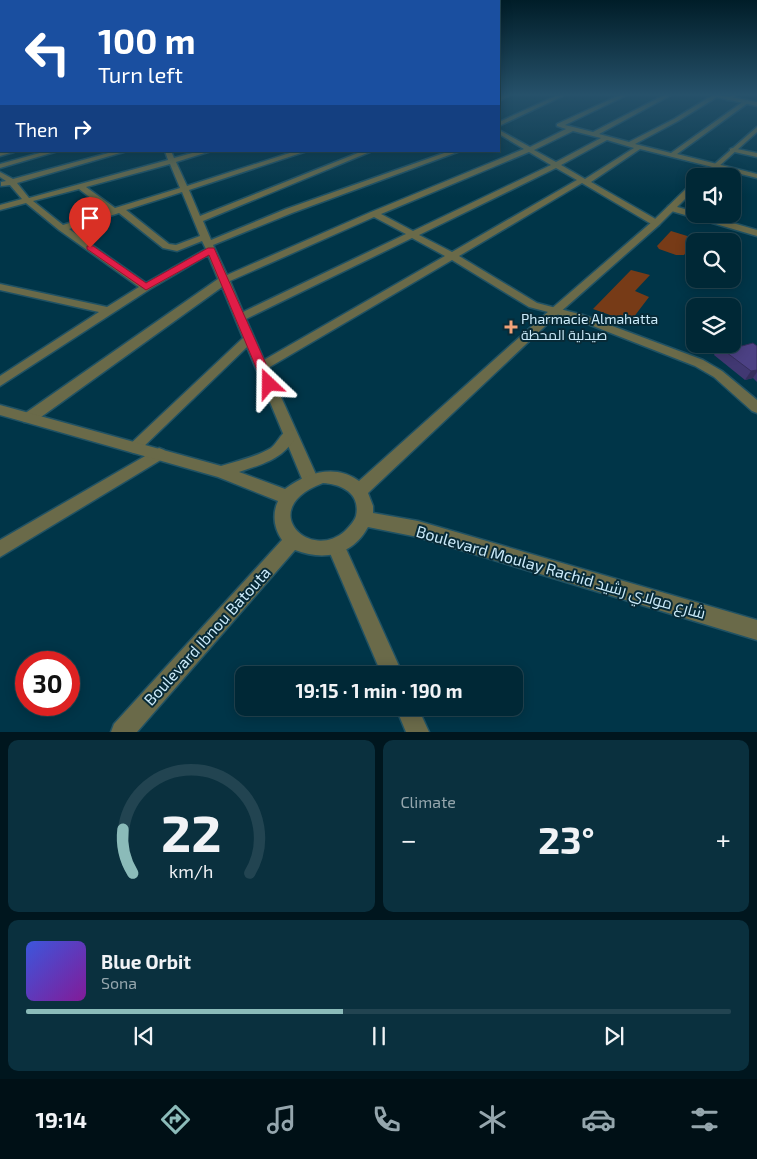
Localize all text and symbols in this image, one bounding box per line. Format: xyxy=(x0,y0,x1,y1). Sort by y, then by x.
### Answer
text: 100 m xyxy=(98,19,196,61)
icon: left xyxy=(15,20,80,85)
text: Turn left xyxy=(98,61,183,87)
icon: right xyxy=(68,115,96,143)
text: Then xyxy=(15,118,58,141)
map controls xyxy=(686,168,741,353)
button: sound xyxy=(686,168,741,223)
pin xyxy=(69,197,111,248)
icon: arrive xyxy=(76,204,104,232)
button: search xyxy=(686,233,741,288)
button: layers xyxy=(686,298,741,353)
place label: Pharmacie Almahatta صيدلية المحطة xyxy=(521,310,658,343)
marker: Pharmacie Almahatta صيدلية المحطة xyxy=(505,321,517,333)
position arrow xyxy=(242,357,294,409)
street label: Boulevard Moulay Rachid شارع مولاي رشيد xyxy=(413,521,708,627)
street label: Boulevard Ibnou Batouta xyxy=(139,562,274,709)
speed limit sign: 30 xyxy=(15,651,80,716)
text: 19:15 · 1 min · 190 m xyxy=(296,679,462,702)
text: Climate xyxy=(401,792,456,811)
text: 22 xyxy=(161,800,221,862)
text: 23° xyxy=(538,816,595,862)
text: − xyxy=(401,822,417,856)
text: + xyxy=(716,822,731,856)
text: km/h xyxy=(169,860,213,882)
text: Blue Orbit xyxy=(101,950,191,973)
text: Sona xyxy=(101,973,137,992)
icon: previous xyxy=(130,1022,158,1050)
icon: pause xyxy=(365,1022,393,1050)
icon: next xyxy=(600,1022,628,1050)
icon: directions xyxy=(158,1102,193,1137)
icon: music xyxy=(264,1102,299,1137)
icon: phone xyxy=(369,1102,404,1137)
icon: climate xyxy=(475,1102,510,1137)
icon: car xyxy=(581,1102,616,1137)
icon: filters xyxy=(687,1102,722,1137)
text: 19:14 xyxy=(35,1106,87,1132)

